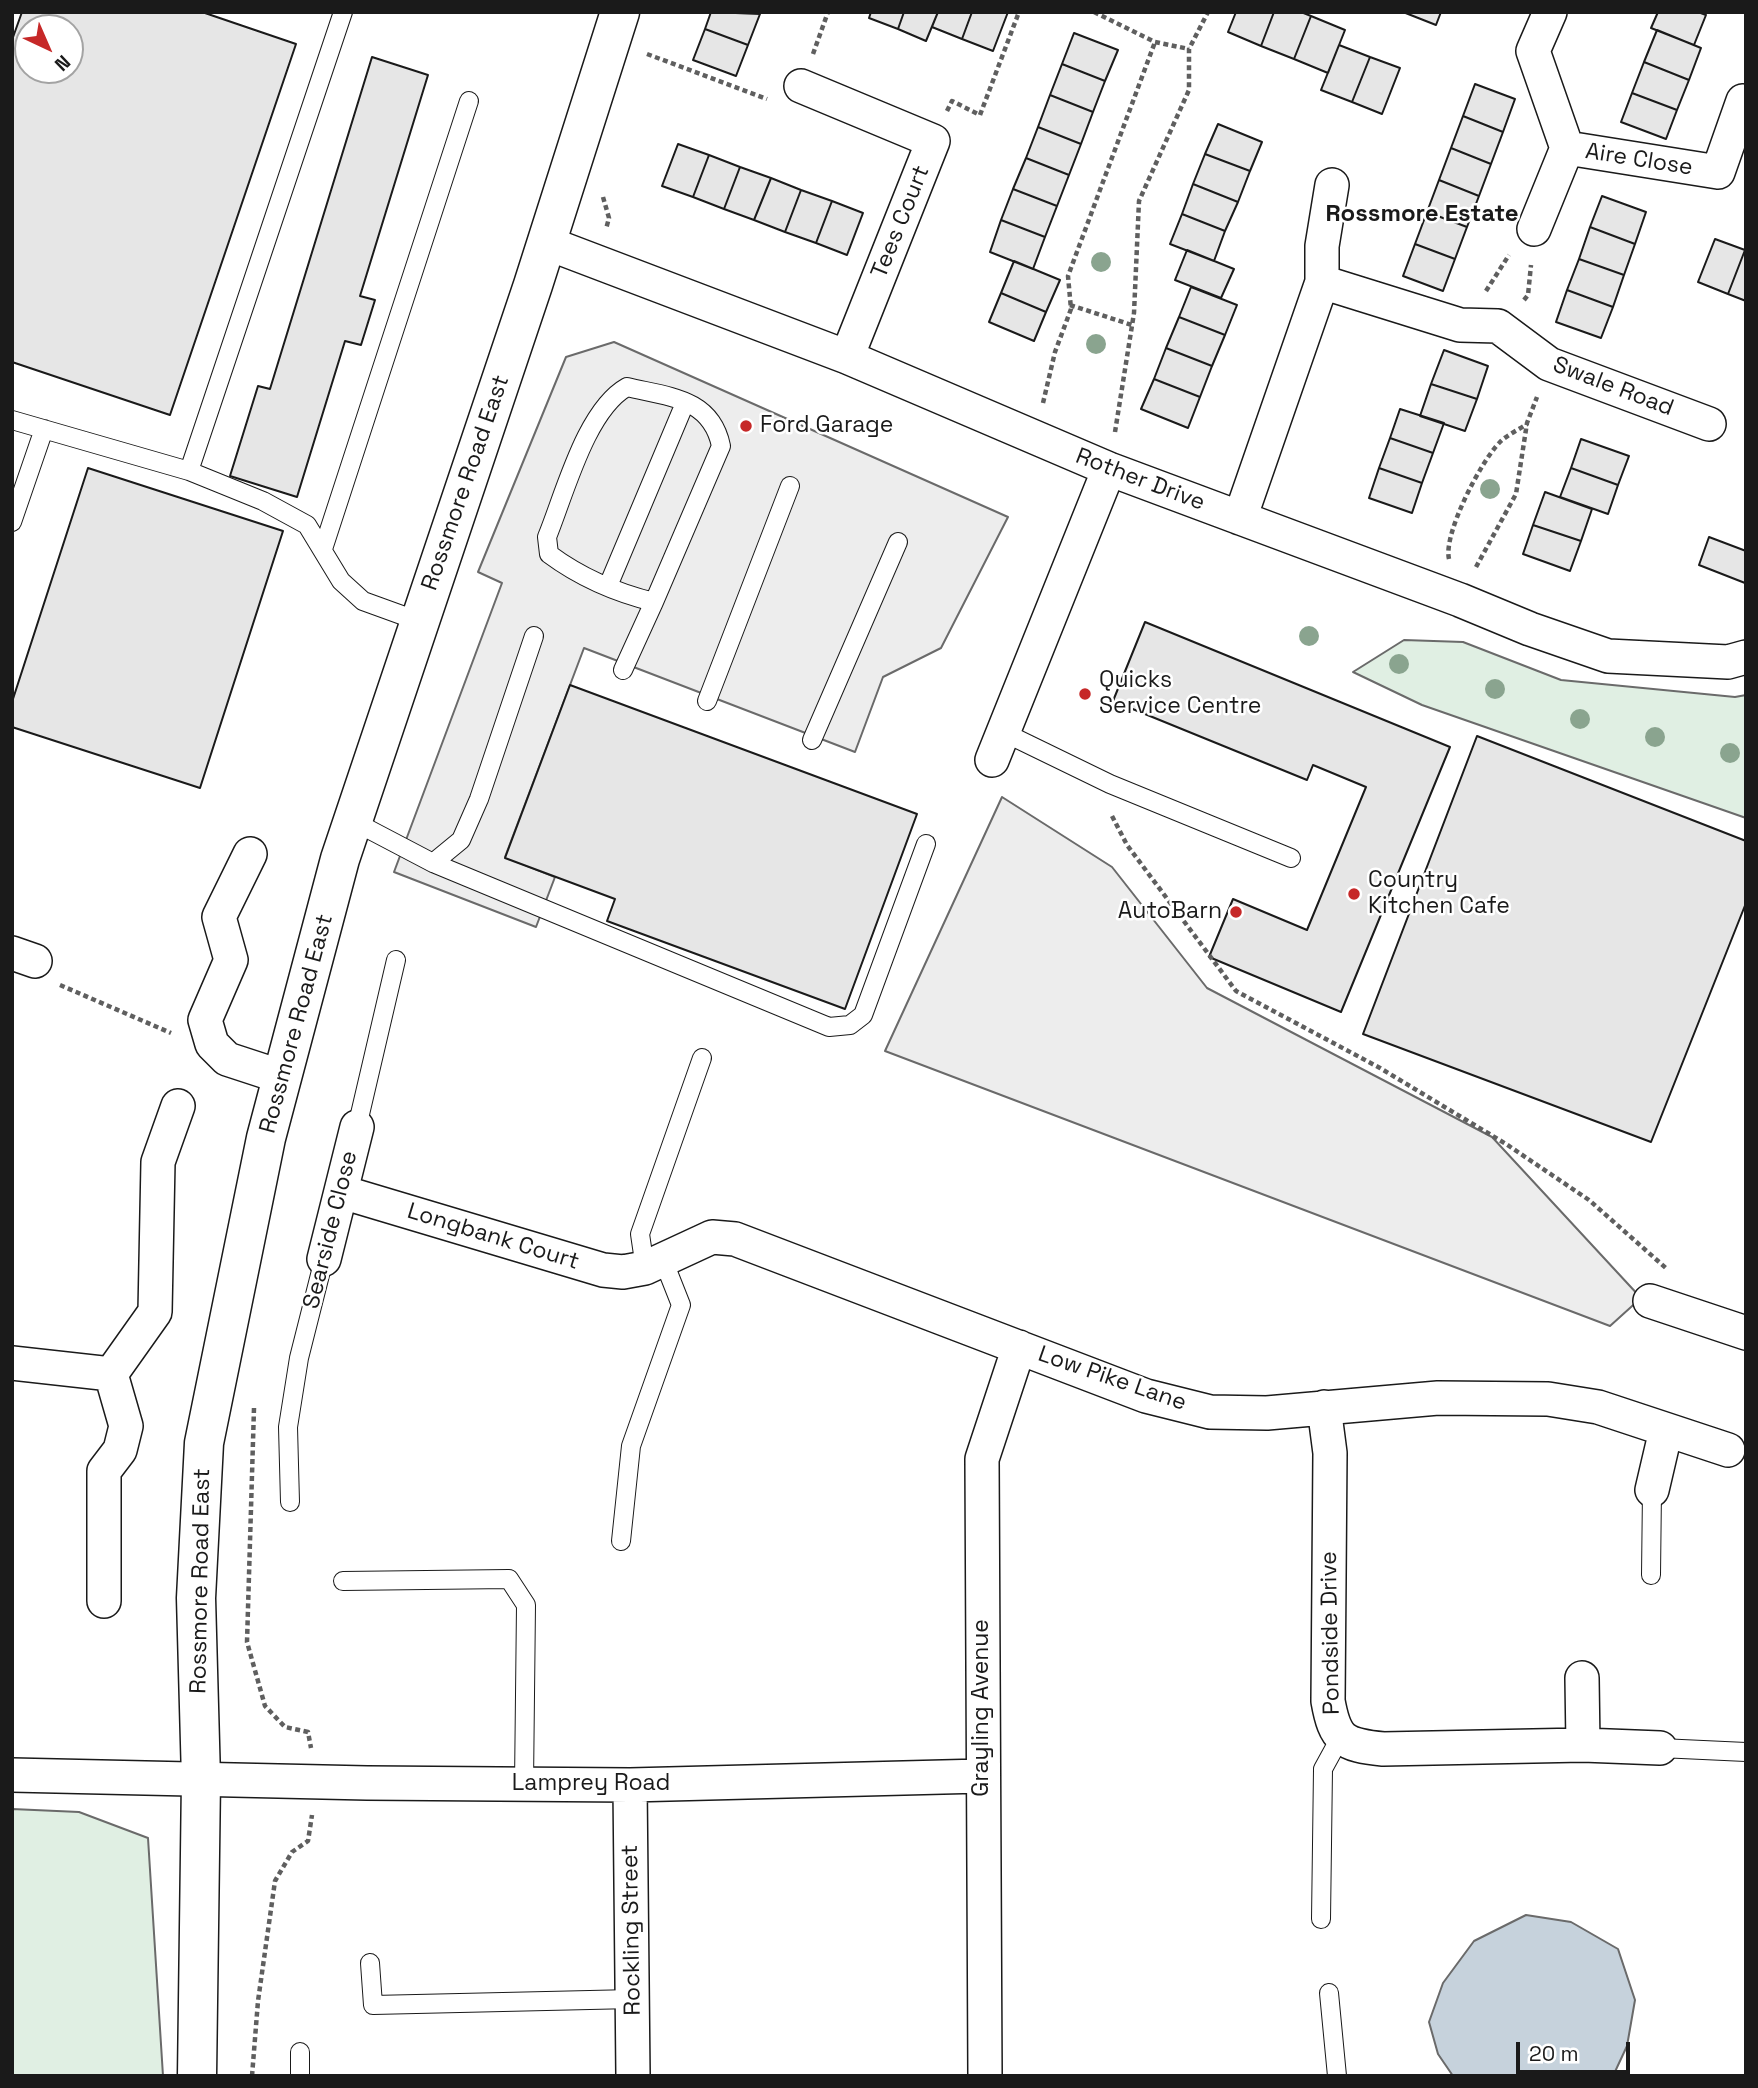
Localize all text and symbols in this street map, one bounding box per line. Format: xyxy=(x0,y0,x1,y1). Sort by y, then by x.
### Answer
north arrow xyxy=(14,14,84,84)
text: N xyxy=(49,50,76,76)
street label: Aire Close xyxy=(1583,138,1695,182)
street label: Tees Court xyxy=(866,162,936,282)
district label: Rossmore Estate xyxy=(1325,200,1519,228)
street label: Swale Road xyxy=(1549,351,1677,423)
street label: Rossmore Road East xyxy=(416,372,516,594)
place label: Ford Garage xyxy=(760,412,893,440)
marker: Ford Garage xyxy=(738,418,754,434)
street label: Rother Drive xyxy=(1071,443,1209,517)
place label: Quicks Service Centre xyxy=(1099,667,1261,721)
marker: Quicks Service Centre xyxy=(1077,686,1093,702)
place label: Country Kitchen Cafe xyxy=(1368,867,1510,921)
marker: Country Kitchen Cafe xyxy=(1346,886,1362,902)
place label: AutoBarn xyxy=(1118,898,1222,926)
marker: AutoBarn xyxy=(1228,904,1244,920)
street label: Rossmore Road East xyxy=(254,911,340,1137)
street label: Searside Close xyxy=(298,1148,364,1312)
street label: Longbank Court xyxy=(404,1198,582,1276)
street label: Low Pike Lane xyxy=(1034,1341,1190,1417)
street label: Rossmore Road East xyxy=(185,1468,217,1694)
street label: Pondside Drive xyxy=(1316,1551,1346,1715)
street label: Grayling Avenue xyxy=(968,1619,996,1797)
street label: Lamprey Road xyxy=(512,1770,670,1798)
street label: Rockling Street xyxy=(617,1844,647,2016)
scale bar xyxy=(1520,2028,1634,2072)
text: 20 m xyxy=(1529,2040,1579,2067)

